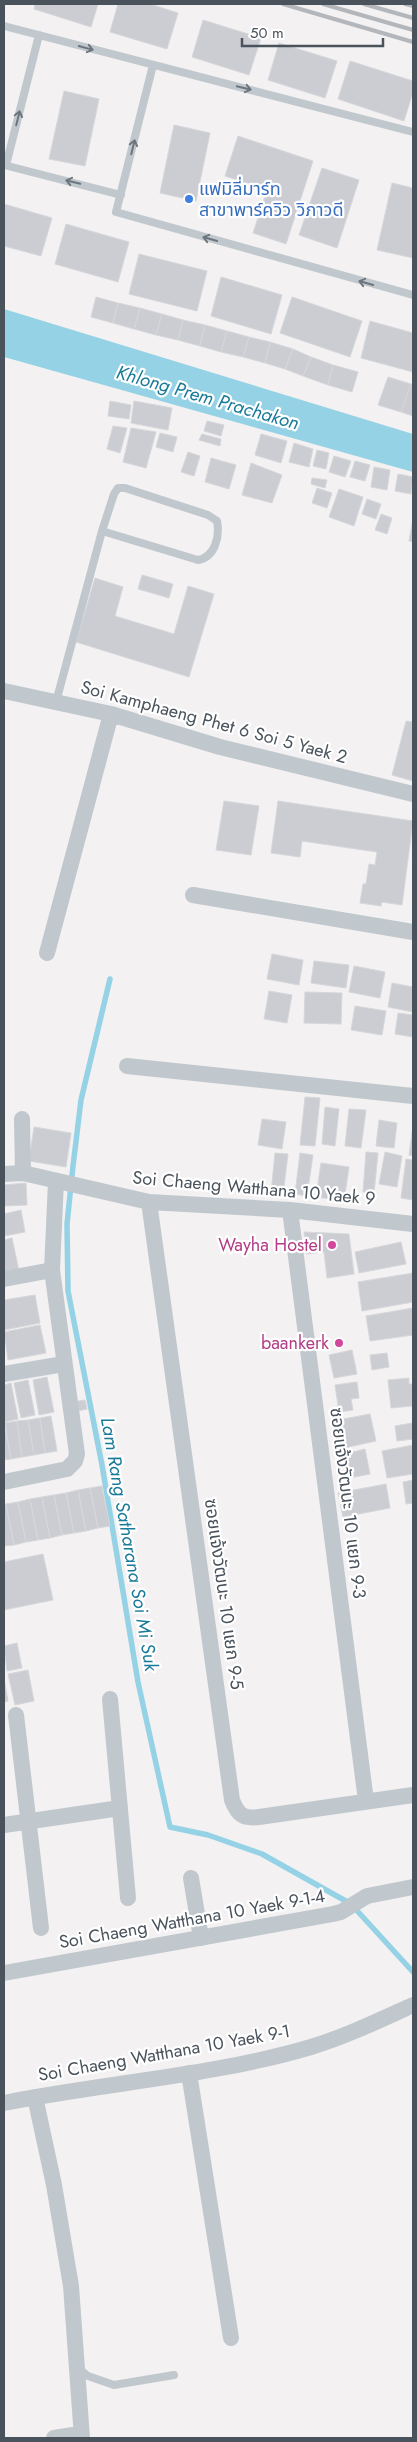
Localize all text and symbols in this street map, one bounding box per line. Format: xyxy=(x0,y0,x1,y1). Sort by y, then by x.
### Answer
scale bar xyxy=(242,15,383,47)
text: 50 m xyxy=(250,22,284,44)
one-way arrow xyxy=(78,44,94,53)
one-way arrow xyxy=(235,84,251,93)
one-way arrow xyxy=(14,110,23,126)
one-way arrow xyxy=(128,140,138,156)
place label: แฟมิลี่มาร์ท สาขาพาร์ควิว วิภาวดี xyxy=(199,176,344,223)
one-way arrow xyxy=(66,177,82,187)
marker: แฟมิลี่มาร์ท สาขาพาร์ควิว วิภาวดี xyxy=(183,193,195,205)
one-way arrow xyxy=(203,234,219,243)
one-way arrow xyxy=(359,278,375,288)
water label: Khlong Prem Prachakon xyxy=(113,358,302,436)
street label: Soi Kamphaeng Phet 6 Soi 5 Yaek 2 xyxy=(78,674,350,770)
street label: Soi Chaeng Watthana 10 Yaek 9 xyxy=(131,1164,377,1212)
place label: Wayha Hostel xyxy=(218,1232,322,1258)
marker: Wayha Hostel xyxy=(326,1239,338,1251)
place label: baankerk xyxy=(261,1330,329,1356)
marker: baankerk xyxy=(333,1337,345,1349)
street label: ซอยแจ้งวัฒนะ 10 แยก 9-3 xyxy=(323,1406,373,1600)
water label: Lam Rang Satharana Soi Mi Suk xyxy=(94,1415,165,1674)
street label: ซอยแจ้งวัฒนะ 10 แยก 9-5 xyxy=(198,1497,250,1691)
street label: Soi Chaeng Watthana 10 Yaek 9-1-4 xyxy=(57,1883,327,1955)
street label: Soi Chaeng Watthana 10 Yaek 9-1 xyxy=(36,2018,292,2088)

